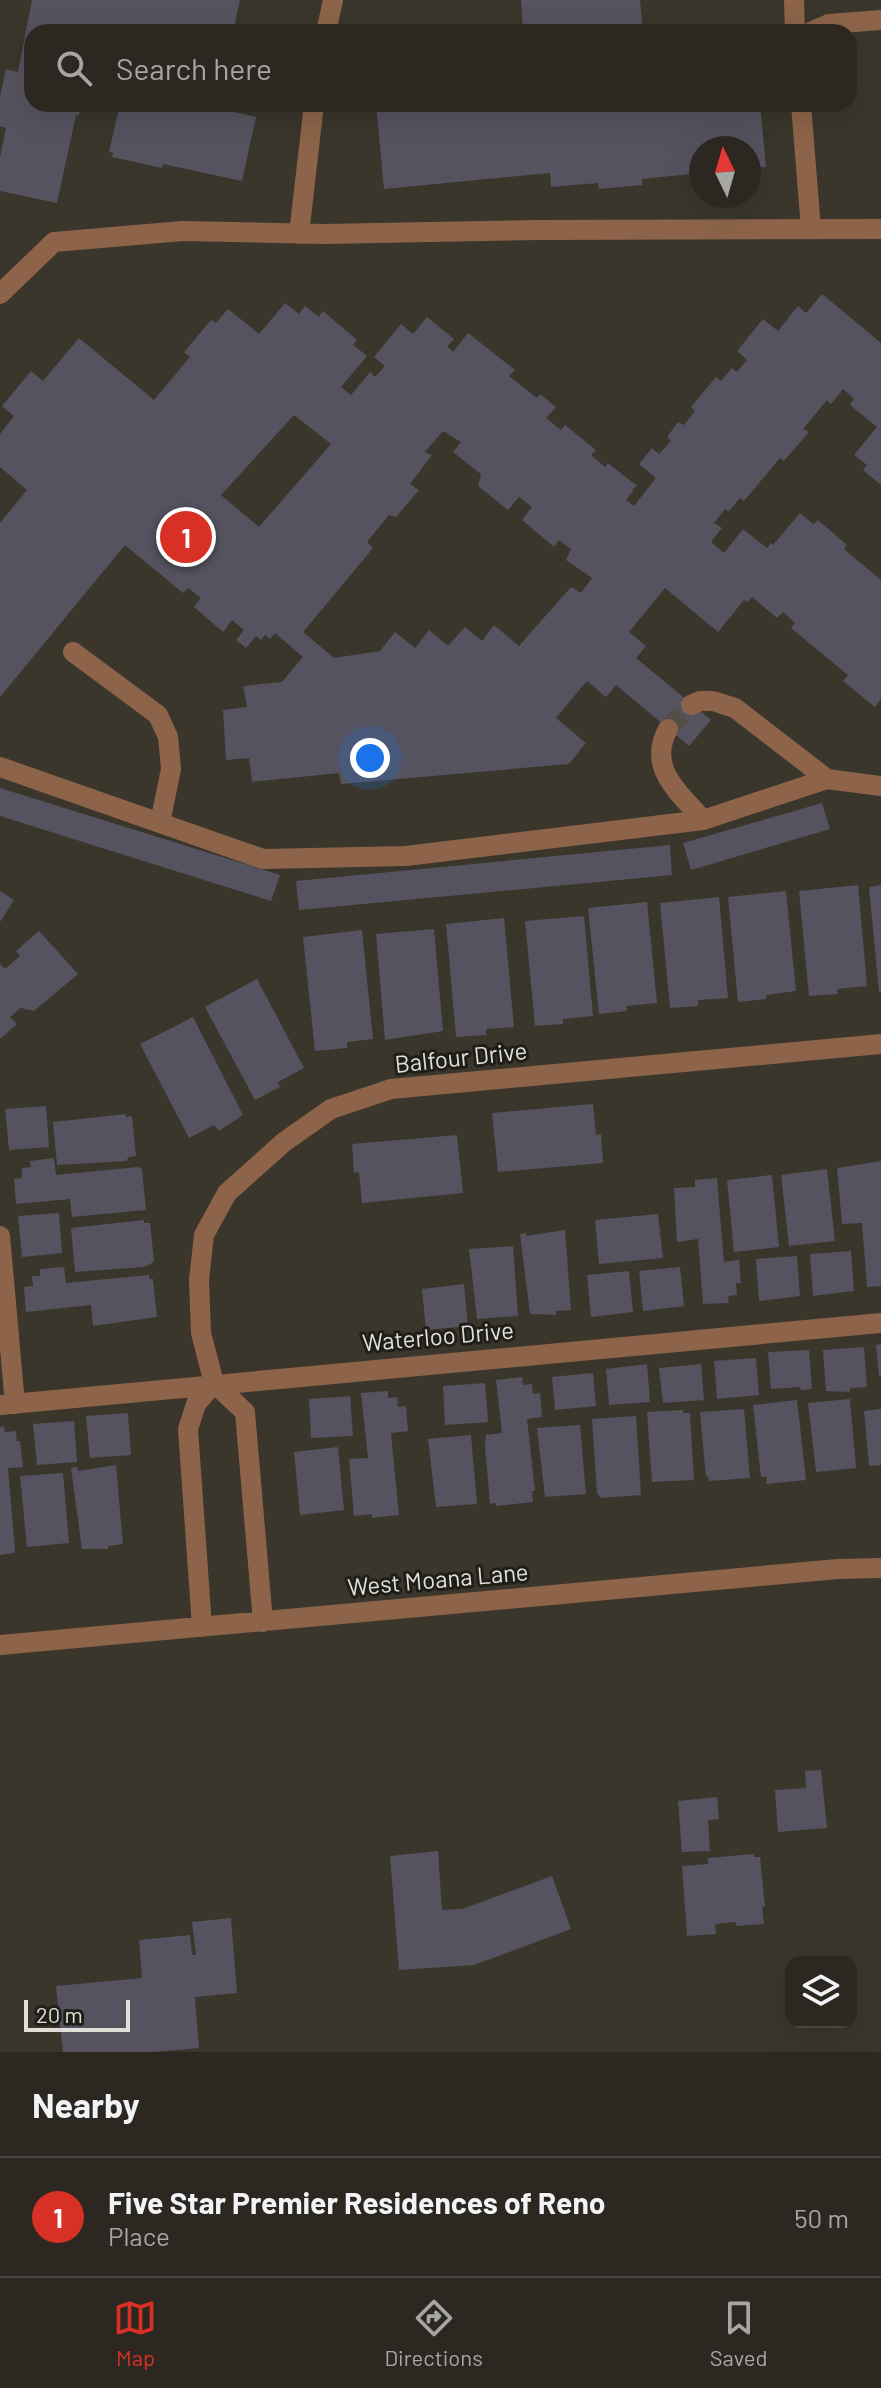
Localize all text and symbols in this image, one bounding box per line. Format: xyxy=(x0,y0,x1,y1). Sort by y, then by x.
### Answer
search box xyxy=(24,24,857,112)
icon: search xyxy=(52,46,96,90)
text: Search here xyxy=(116,50,272,86)
north arrow xyxy=(689,136,761,208)
pin: 1 xyxy=(160,507,212,567)
your location xyxy=(350,738,390,778)
street label: Balfour Drive xyxy=(393,1035,529,1078)
street label: Waterloo Drive xyxy=(361,1314,515,1357)
street label: West Moana Lane xyxy=(346,1556,530,1601)
map controls xyxy=(785,1956,857,2028)
button: layers xyxy=(785,1956,857,2028)
scale bar xyxy=(24,1996,130,2032)
text: 20 m xyxy=(36,2001,83,2027)
text: Nearby xyxy=(32,2084,140,2125)
text: Five Star Premier Residences of Reno xyxy=(108,2184,605,2220)
text: 1 xyxy=(53,2202,63,2233)
text: 50 m xyxy=(794,2202,849,2233)
text: Place xyxy=(108,2220,170,2251)
tab: Map xyxy=(113,2296,157,2370)
tab: Directions xyxy=(384,2296,483,2370)
tab: Saved xyxy=(710,2296,767,2370)

